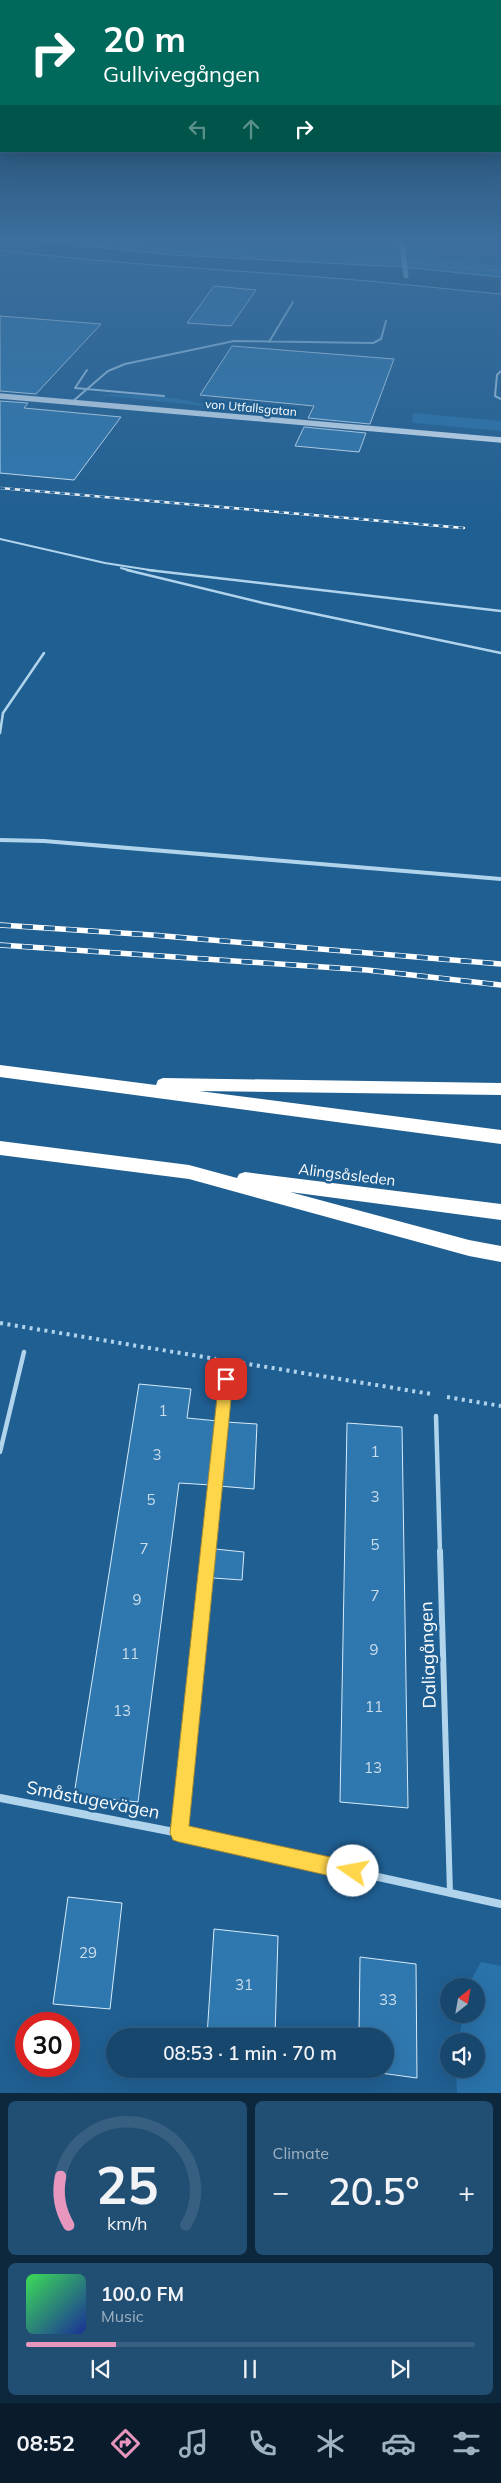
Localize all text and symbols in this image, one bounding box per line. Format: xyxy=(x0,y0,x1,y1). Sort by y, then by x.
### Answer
text: 20 m xyxy=(103,17,186,61)
icon: right xyxy=(20,20,85,85)
text: Gullvivegången xyxy=(103,60,260,88)
icon: left xyxy=(184,115,212,143)
icon: ahead xyxy=(237,115,265,143)
icon: right xyxy=(290,115,318,143)
street label: von Utfallsgatan xyxy=(205,396,298,419)
street label: Alingsåsleden xyxy=(297,1159,397,1190)
pin xyxy=(205,1358,247,1400)
icon: arrive xyxy=(212,1365,240,1393)
house number: 1 xyxy=(158,1401,168,1420)
house number: 1 xyxy=(370,1442,380,1461)
house number: 3 xyxy=(152,1445,162,1464)
house number: 3 xyxy=(370,1487,380,1506)
house number: 5 xyxy=(146,1490,156,1509)
house number: 5 xyxy=(370,1535,380,1554)
house number: 7 xyxy=(139,1539,149,1558)
house number: 7 xyxy=(370,1586,380,1605)
house number: 9 xyxy=(132,1590,142,1609)
street label: Daliagången xyxy=(414,1601,441,1709)
house number: 9 xyxy=(369,1640,379,1659)
house number: 11 xyxy=(121,1644,139,1663)
house number: 11 xyxy=(365,1697,383,1716)
house number: 13 xyxy=(113,1701,131,1720)
house number: 13 xyxy=(364,1758,382,1777)
street label: Småstugevägen xyxy=(24,1775,162,1824)
position arrow xyxy=(326,1844,378,1896)
house number: 29 xyxy=(79,1943,97,1962)
house number: 31 xyxy=(235,1975,253,1994)
north arrow xyxy=(440,1978,485,2022)
map controls xyxy=(440,1978,485,2078)
house number: 33 xyxy=(379,1990,397,2009)
speed limit sign: 30 xyxy=(15,2012,80,2077)
button: sound xyxy=(440,2033,485,2078)
text: 08:53 · 1 min · 70 m xyxy=(163,2041,337,2065)
text: Climate xyxy=(273,2143,329,2163)
text: 25 xyxy=(96,2152,158,2217)
text: 20.5° xyxy=(328,2167,420,2215)
text: − xyxy=(273,2174,289,2209)
text: + xyxy=(458,2174,475,2209)
text: km/h xyxy=(107,2212,147,2234)
text: 100.0 FM xyxy=(101,2282,184,2306)
text: Music xyxy=(101,2306,144,2326)
icon: previous xyxy=(87,2355,115,2383)
icon: pause xyxy=(236,2355,264,2383)
icon: next xyxy=(386,2355,414,2383)
icon: directions xyxy=(108,2426,143,2461)
icon: music xyxy=(176,2426,211,2461)
icon: phone xyxy=(245,2426,280,2461)
icon: climate xyxy=(313,2426,348,2461)
icon: car xyxy=(381,2426,416,2461)
icon: filters xyxy=(449,2426,484,2461)
text: 08:52 xyxy=(17,2429,75,2457)

